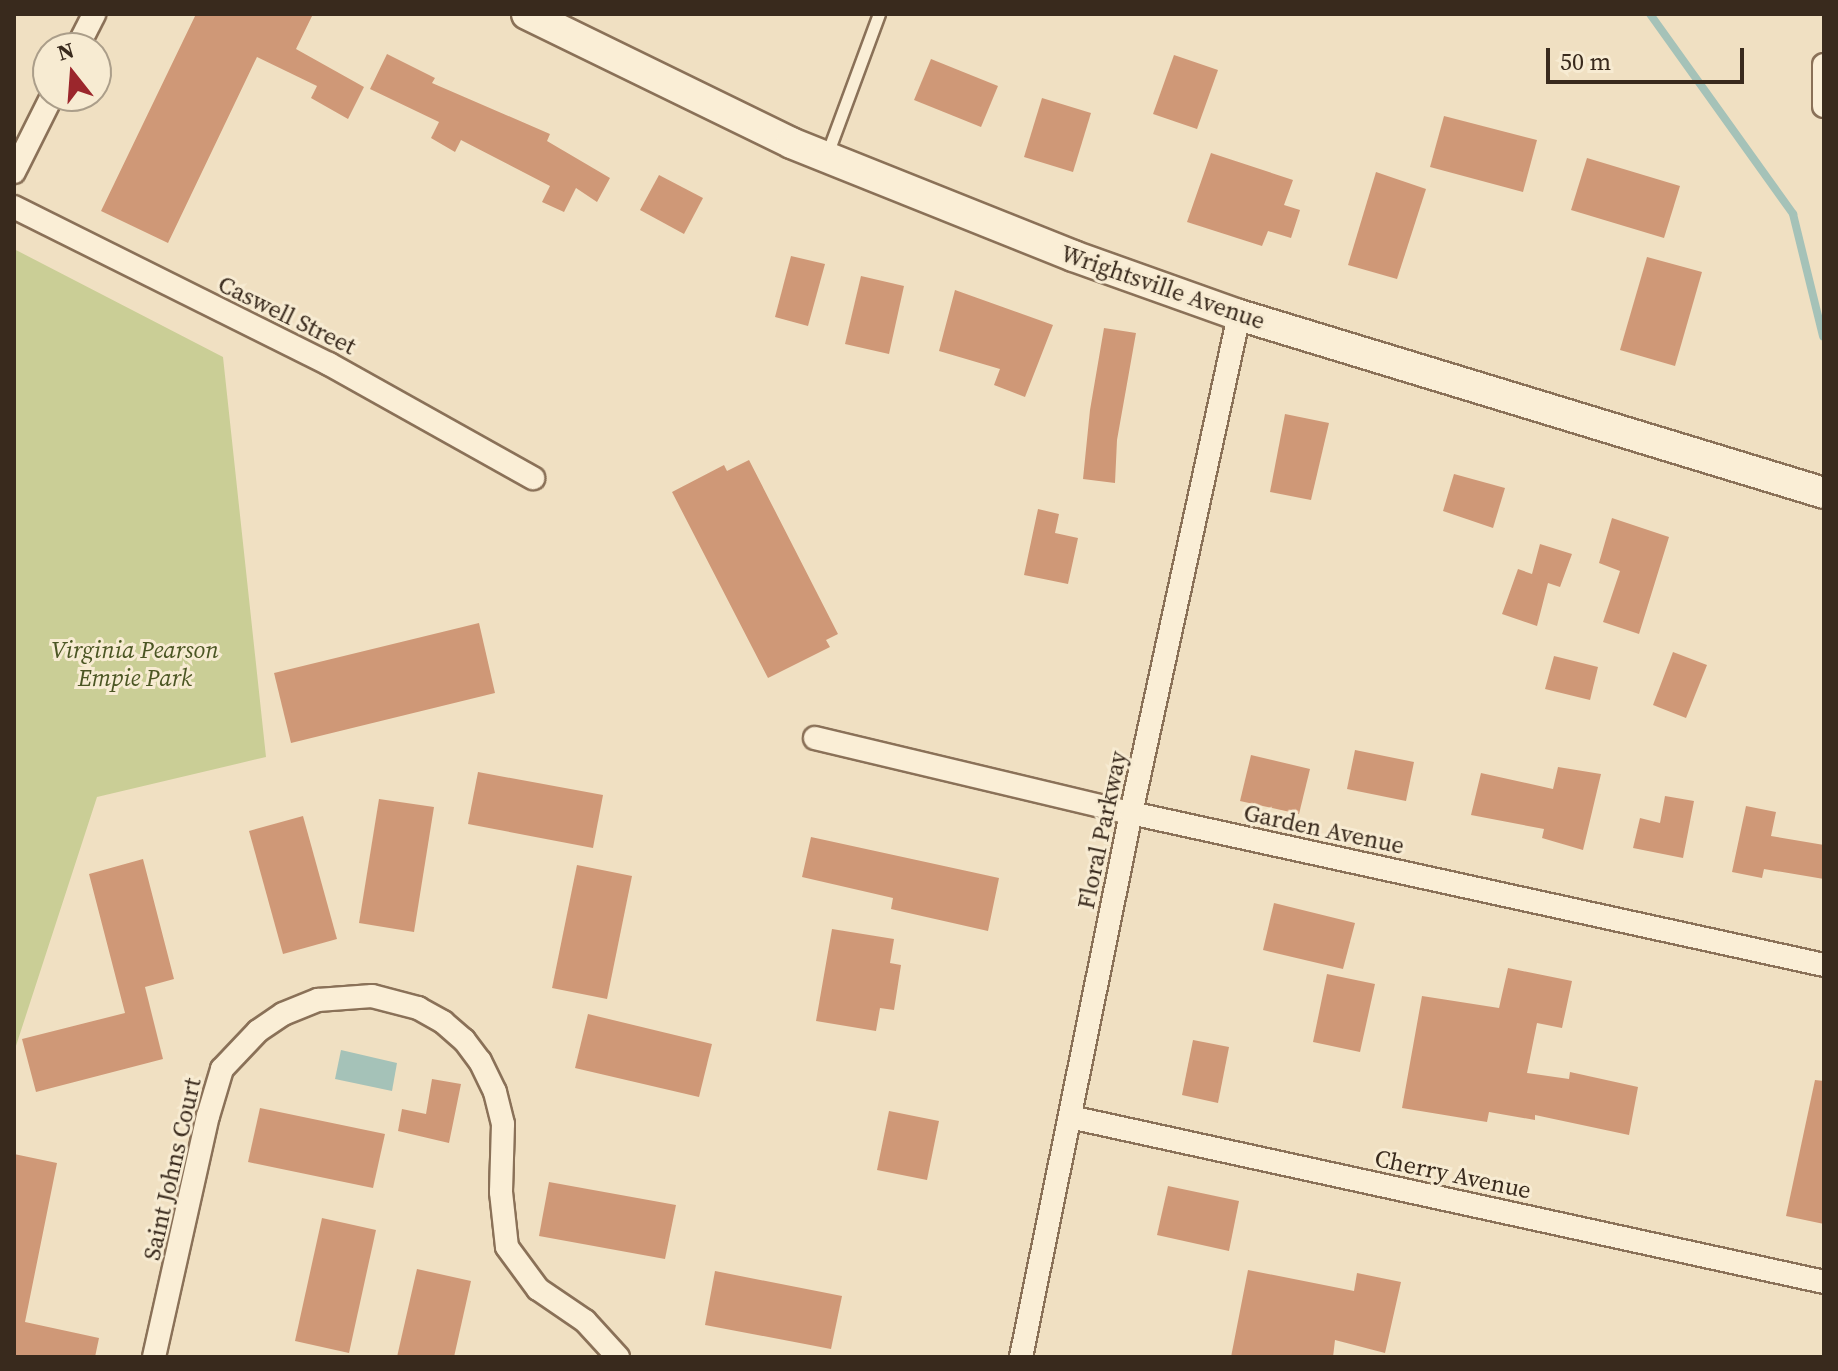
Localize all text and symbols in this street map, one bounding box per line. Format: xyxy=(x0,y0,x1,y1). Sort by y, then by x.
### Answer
north arrow xyxy=(32,32,112,112)
scale bar xyxy=(1550,32,1748,82)
text: N xyxy=(54,34,78,68)
text: 50 m xyxy=(1560,45,1611,78)
street label: Wrightsville Avenue xyxy=(1057,239,1269,335)
street label: Caswell Street xyxy=(213,269,361,361)
park label: Virginia Pearson Empie Park xyxy=(51,636,219,692)
street label: Floral Parkway xyxy=(1071,748,1133,912)
street label: Garden Avenue xyxy=(1241,798,1407,860)
street label: Saint Johns Court xyxy=(137,1075,207,1263)
street label: Cherry Avenue xyxy=(1372,1143,1534,1205)

